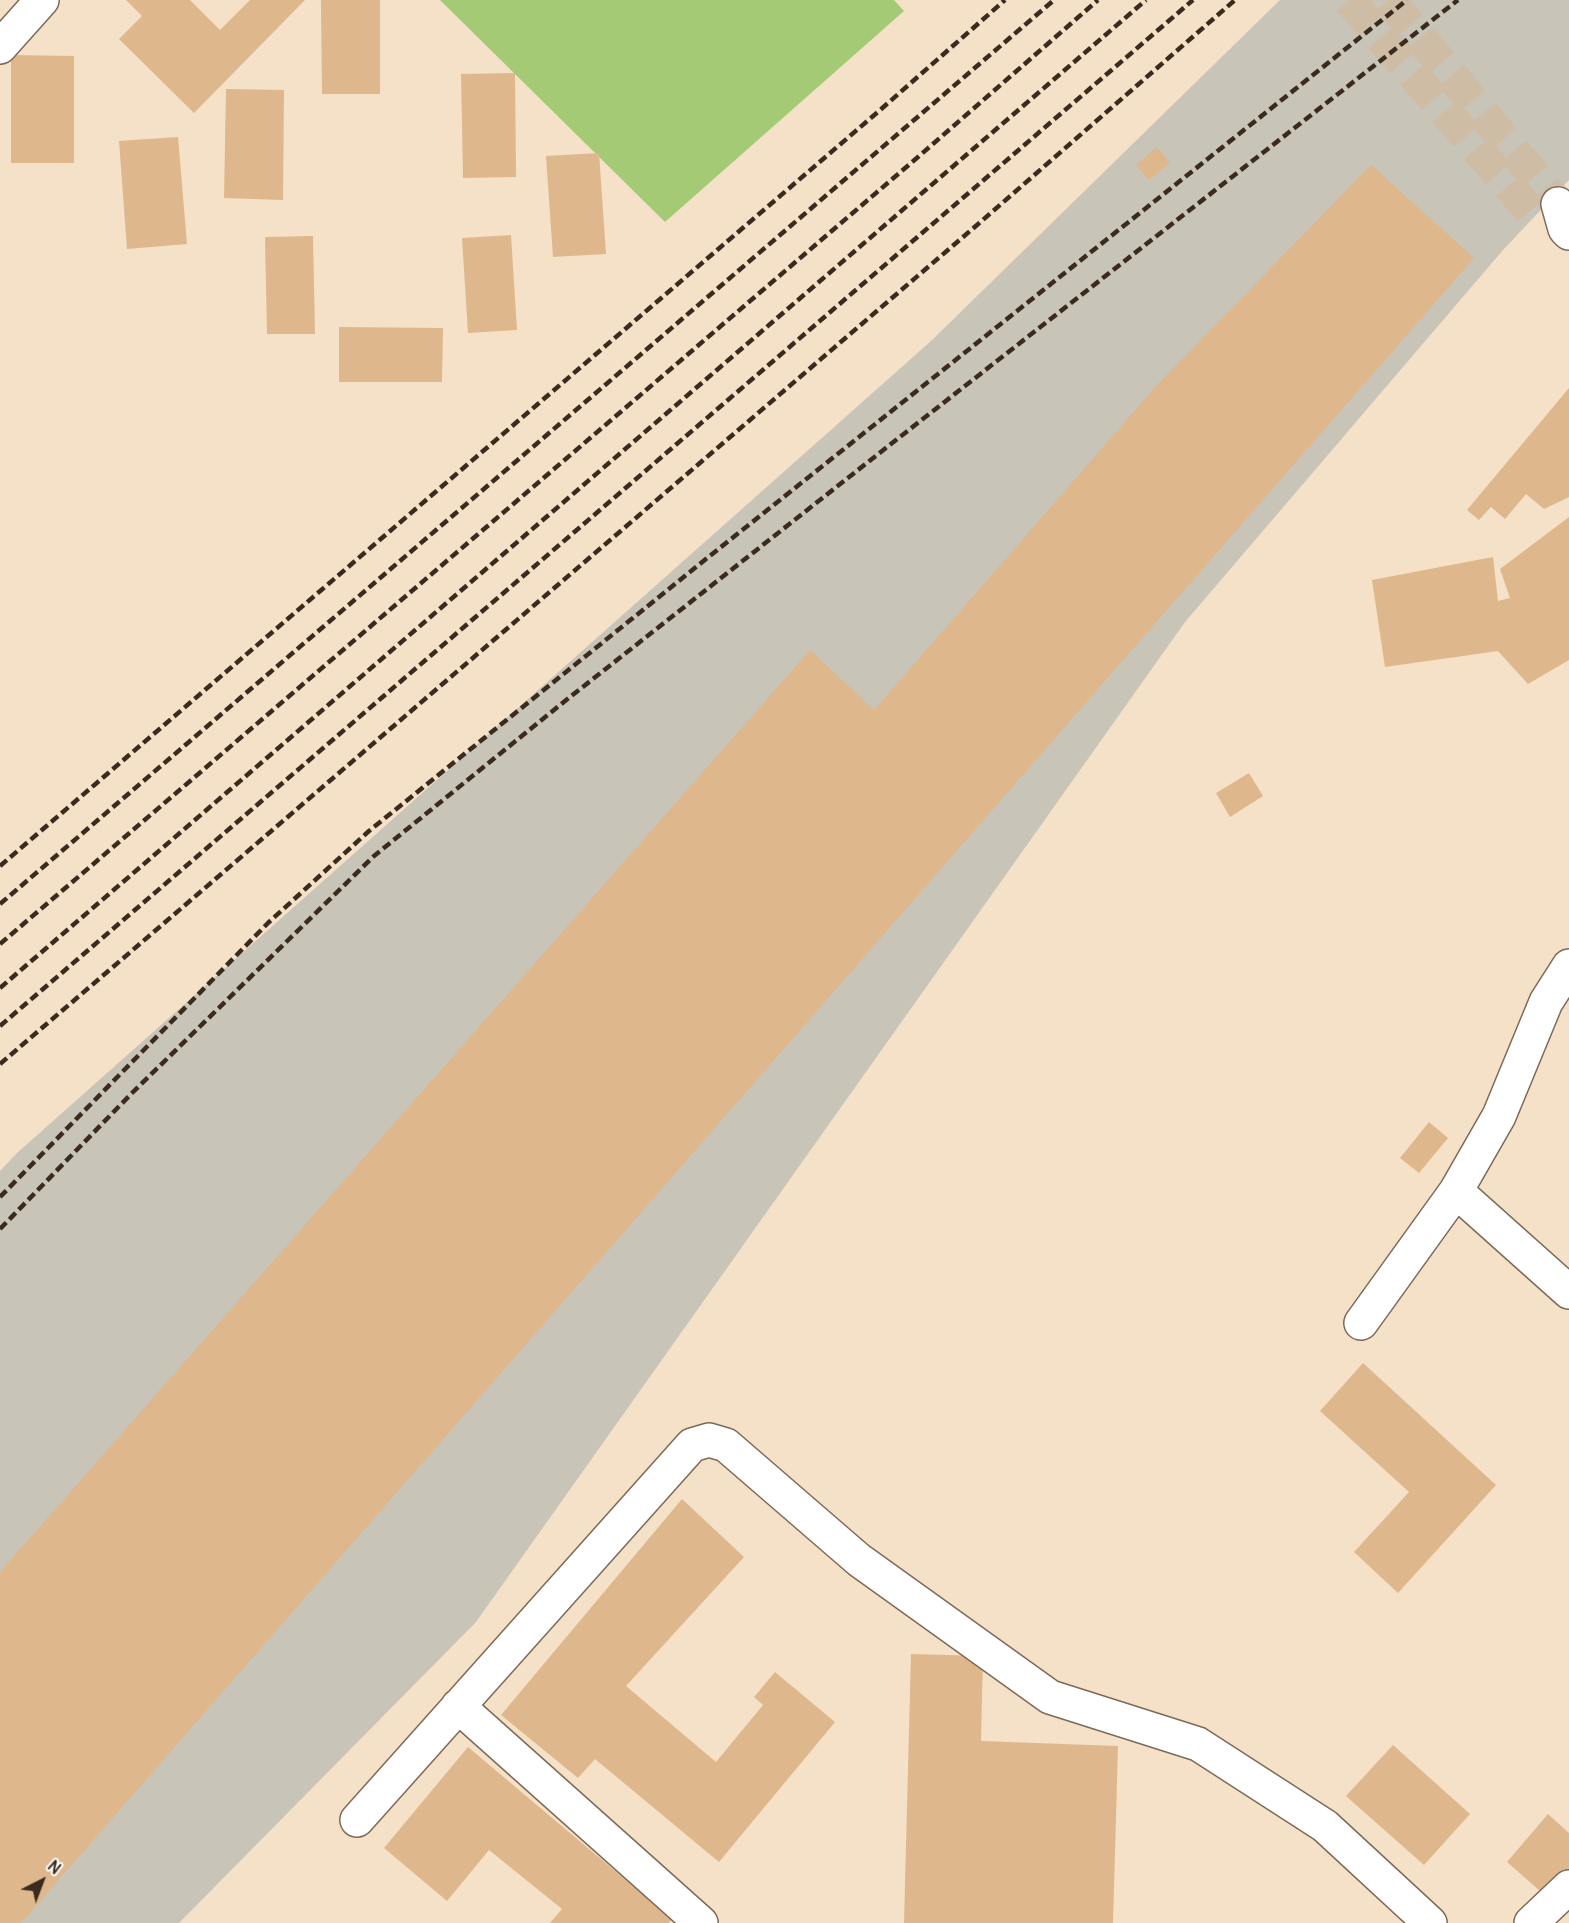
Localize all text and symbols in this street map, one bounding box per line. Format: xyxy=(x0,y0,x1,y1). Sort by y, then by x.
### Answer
north arrow xyxy=(12,1851,72,1911)
text: N xyxy=(43,1857,65,1879)

